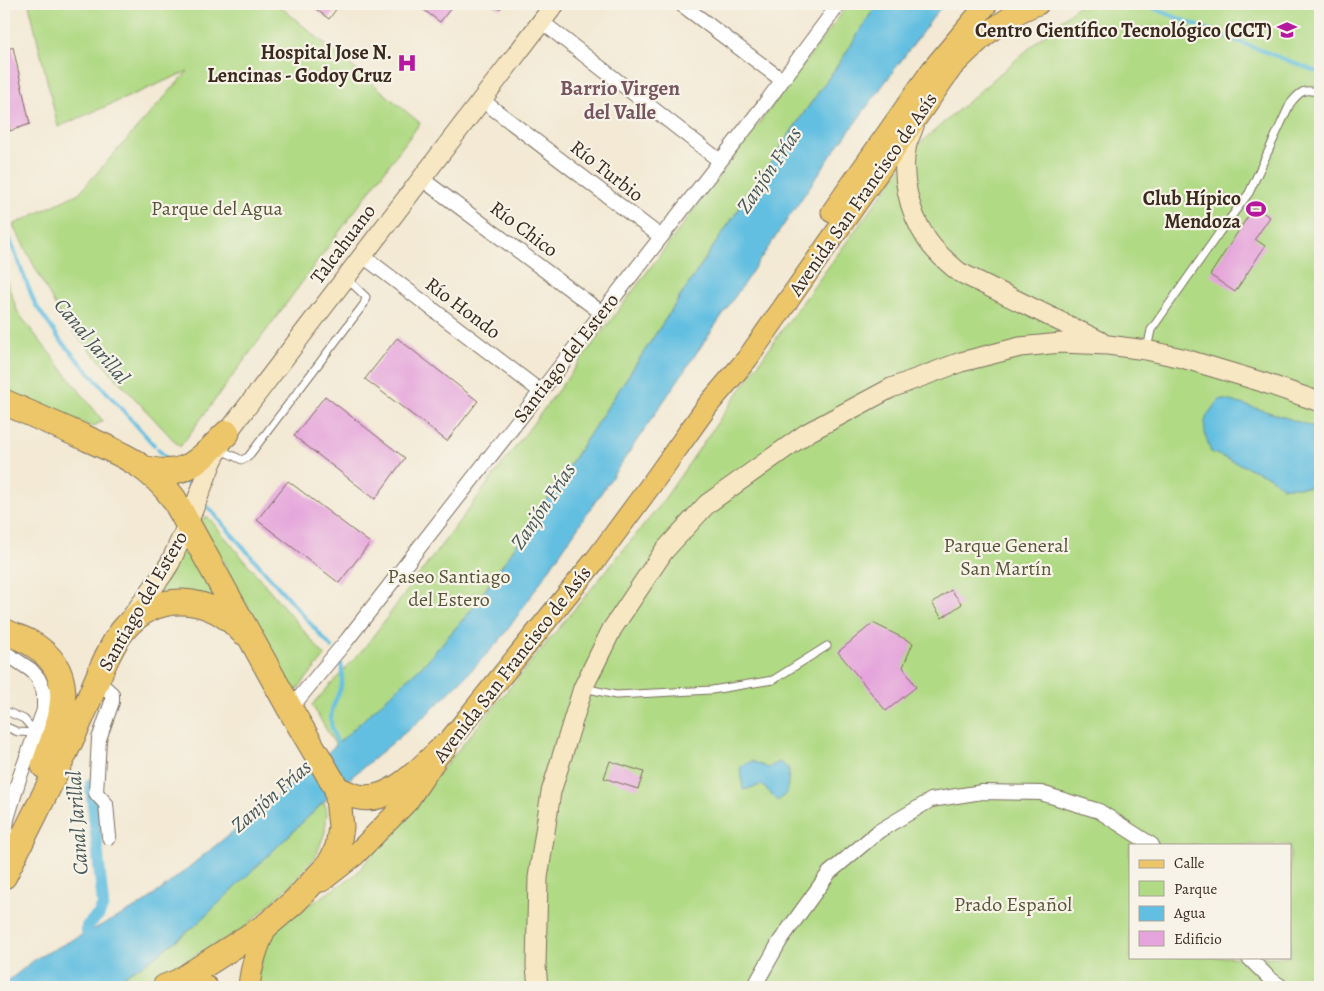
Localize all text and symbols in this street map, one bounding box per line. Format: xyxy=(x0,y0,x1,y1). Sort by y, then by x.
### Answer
place label: Centro Científico Tecnológico (CCT) xyxy=(975,17,1272,44)
school or university icon: Centro Científico Tecnológico (CCT) xyxy=(1276,19,1298,41)
place label: Hospital Jose N. Lencinas - Godoy Cruz xyxy=(207,39,392,89)
hospital icon: Hospital Jose N. Lencinas - Godoy Cruz xyxy=(396,52,418,74)
district label: Barrio Virgen del Valle xyxy=(560,74,680,126)
street label: Avenida San Francisco de Asís xyxy=(782,87,944,302)
water label: Zanjón Frías xyxy=(730,121,808,219)
street label: Río Turbio xyxy=(565,134,649,208)
place label: Club Hípico Mendoza xyxy=(1143,185,1241,235)
park label: Parque del Agua xyxy=(151,195,284,222)
street label: Río Chico xyxy=(485,195,564,263)
sports icon: Club Hípico Mendoza xyxy=(1245,198,1267,220)
street label: Talcahuano xyxy=(304,199,382,289)
street label: Río Hondo xyxy=(420,271,506,345)
street label: Santiago del Estero xyxy=(507,288,625,428)
water label: Canal Jarillal xyxy=(48,292,137,391)
water label: Zanjón Frías xyxy=(504,457,582,555)
street label: Santiago del Estero xyxy=(92,526,194,676)
park label: Parque General San Martín xyxy=(944,532,1069,582)
street label: Avenida San Francisco de Asís xyxy=(426,560,597,769)
park label: Paseo Santiago del Estero xyxy=(388,563,510,613)
water label: Zanjón Frías xyxy=(225,753,317,839)
water label: Canal Jarillal xyxy=(59,769,95,876)
legend xyxy=(1129,844,1292,958)
text: Calle xyxy=(1174,853,1205,873)
text: Parque xyxy=(1174,879,1217,899)
park label: Prado Español xyxy=(954,891,1072,918)
text: Agua xyxy=(1173,903,1205,923)
text: Edificio xyxy=(1174,929,1222,949)

